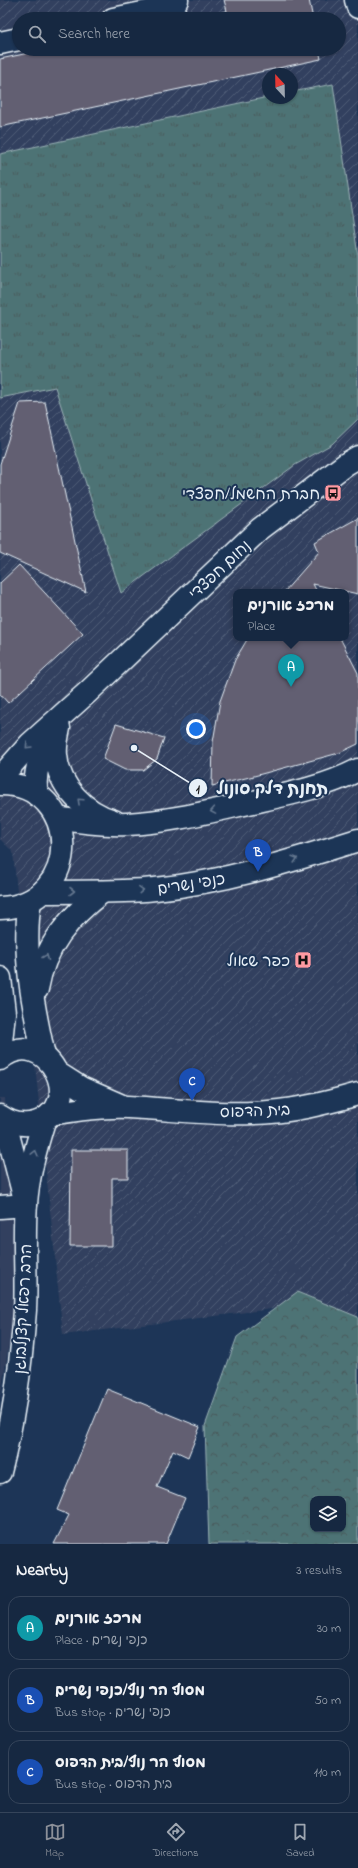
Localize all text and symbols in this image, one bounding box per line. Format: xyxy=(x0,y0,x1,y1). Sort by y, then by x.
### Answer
search box xyxy=(12,12,346,56)
icon: search xyxy=(26,23,48,45)
text: Search here xyxy=(58,23,130,45)
north arrow xyxy=(262,68,298,104)
place label: חברת החשמל/חפצדי xyxy=(182,483,320,507)
bus stop icon: חברת החשמל/חפצדי xyxy=(323,483,343,503)
street label: נחום חפצדי xyxy=(184,535,257,606)
popup xyxy=(233,589,349,641)
text: מרכז אורנים xyxy=(248,595,334,617)
text: Place xyxy=(248,617,275,636)
pin: A xyxy=(278,654,304,687)
your location xyxy=(186,719,206,739)
one-way arrow xyxy=(25,741,33,749)
callout: תחנת דלק סונול xyxy=(188,774,336,803)
text: תחנת דלק סונול xyxy=(216,777,328,802)
text: 1 xyxy=(196,781,200,799)
one-way arrow xyxy=(77,798,85,806)
one-way arrow xyxy=(210,806,216,814)
pin: B xyxy=(245,839,271,872)
one-way arrow xyxy=(291,855,298,864)
street label: כנפי נשרים xyxy=(156,868,227,902)
one-way arrow xyxy=(138,886,144,894)
one-way arrow xyxy=(69,887,75,895)
place label: כפר שאול xyxy=(227,950,290,974)
hospital icon: כפר שאול xyxy=(293,950,313,970)
one-way arrow xyxy=(42,953,50,960)
pin: C xyxy=(179,1068,205,1101)
street label: בית הדפוס xyxy=(220,1099,291,1125)
one-way arrow xyxy=(30,1150,38,1156)
street label: הרב רפאל קצנלבוגן xyxy=(9,1243,39,1375)
map controls xyxy=(310,1496,346,1532)
button: layers xyxy=(310,1496,346,1532)
text: Nearby xyxy=(16,1558,68,1583)
text: 3 results xyxy=(296,1561,342,1580)
text: מרכז אורנים xyxy=(55,1608,142,1630)
text: A xyxy=(26,1619,34,1638)
text: 30 m xyxy=(317,1619,341,1638)
text: Place · כנפי נשרים xyxy=(55,1631,147,1650)
text: מסוף הר נוף/כנפי נשרים xyxy=(55,1680,205,1702)
text: B xyxy=(26,1691,34,1710)
text: 50 m xyxy=(315,1691,341,1710)
text: Bus stop · כנפי נשרים xyxy=(55,1703,171,1722)
text: מסוף הר נוף/בית הדפוס xyxy=(55,1752,206,1774)
text: C xyxy=(26,1763,34,1782)
text: 110 m xyxy=(314,1763,341,1782)
text: Bus stop · בית הדפוס xyxy=(55,1775,172,1794)
tab: Map xyxy=(44,1821,66,1861)
tab: Directions xyxy=(153,1821,198,1861)
tab: Saved xyxy=(286,1821,314,1861)

